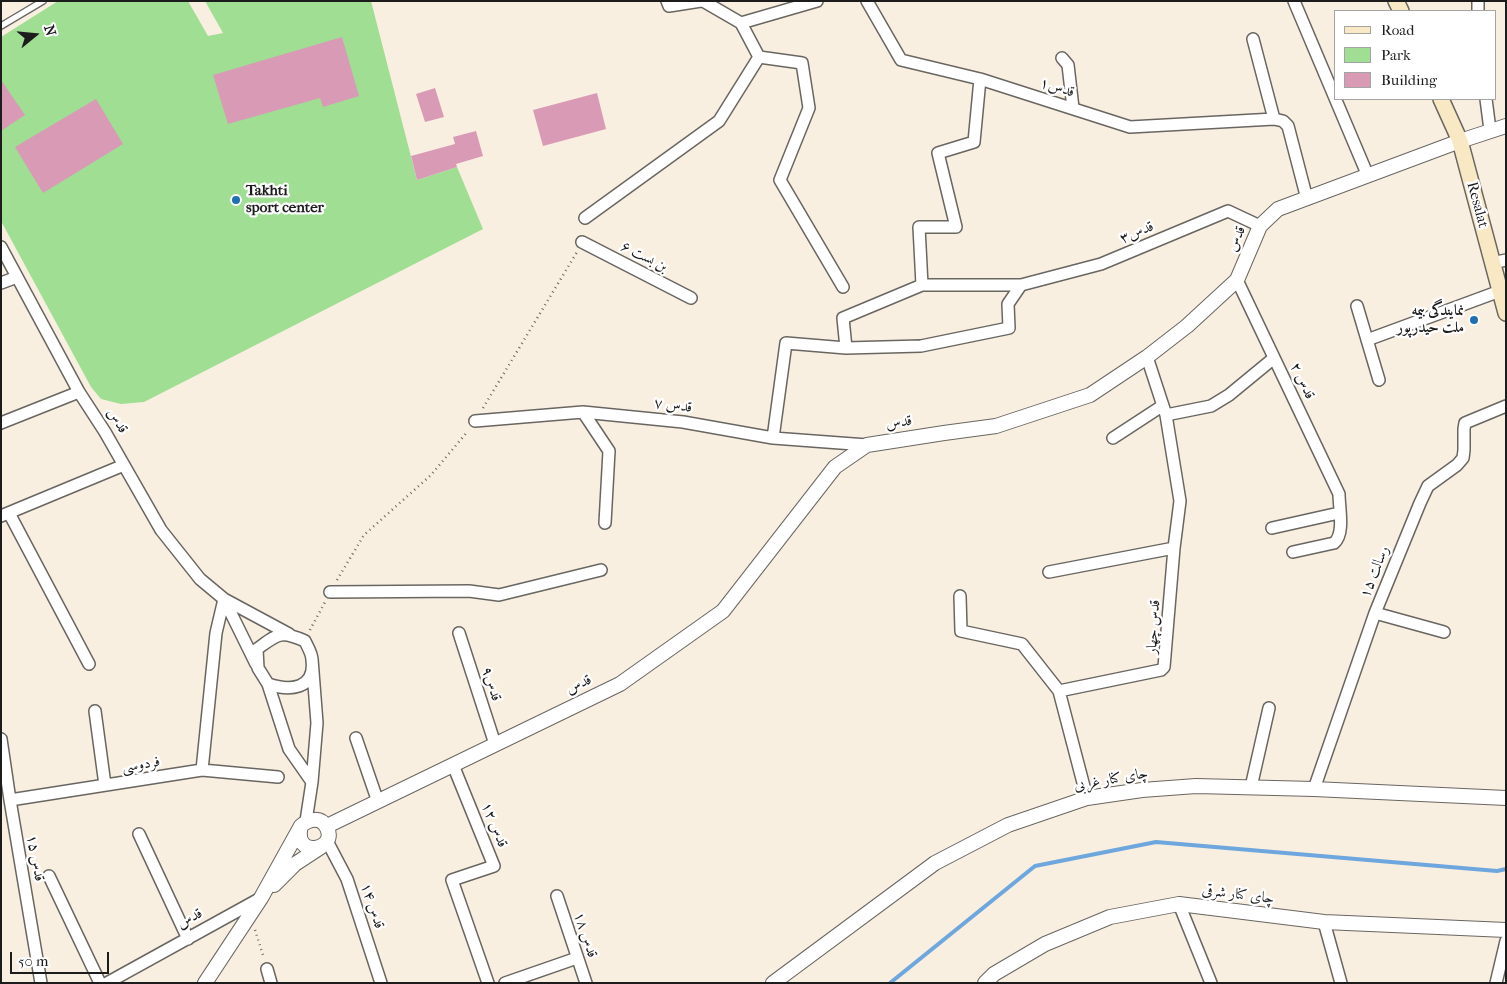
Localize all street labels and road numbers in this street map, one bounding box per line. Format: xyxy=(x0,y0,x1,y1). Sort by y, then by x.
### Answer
street label: قدس۱ xyxy=(1038,74,1076,102)
street label: Resalat xyxy=(1462,180,1492,230)
street label: قدس۳ xyxy=(1117,218,1157,248)
street label: قدس xyxy=(1224,223,1250,255)
street label: بن بست ۶ xyxy=(617,238,671,276)
street label: قدس ۲ xyxy=(1286,360,1318,402)
street label: قدس ۷ xyxy=(653,395,693,417)
street label: قدس xyxy=(102,405,132,437)
street label: قدس xyxy=(885,412,913,434)
street label: رسالت ۱۵ xyxy=(1356,543,1394,601)
street label: قدس چهار xyxy=(1143,599,1165,655)
street label: قدس۹ xyxy=(477,665,505,703)
street label: قدس xyxy=(563,671,595,699)
street label: فردوسی xyxy=(121,753,161,777)
street label: چای کنار غربی xyxy=(1073,765,1149,795)
street label: قدس ۱۲ xyxy=(477,800,511,850)
street label: قدس ۱۵ xyxy=(22,833,48,883)
street label: قدس ۱۴ xyxy=(356,881,388,931)
street label: چای کنار شرقی xyxy=(1201,882,1275,908)
street label: قدس xyxy=(174,905,206,933)
street label: قدس ۱۸ xyxy=(569,910,601,960)

